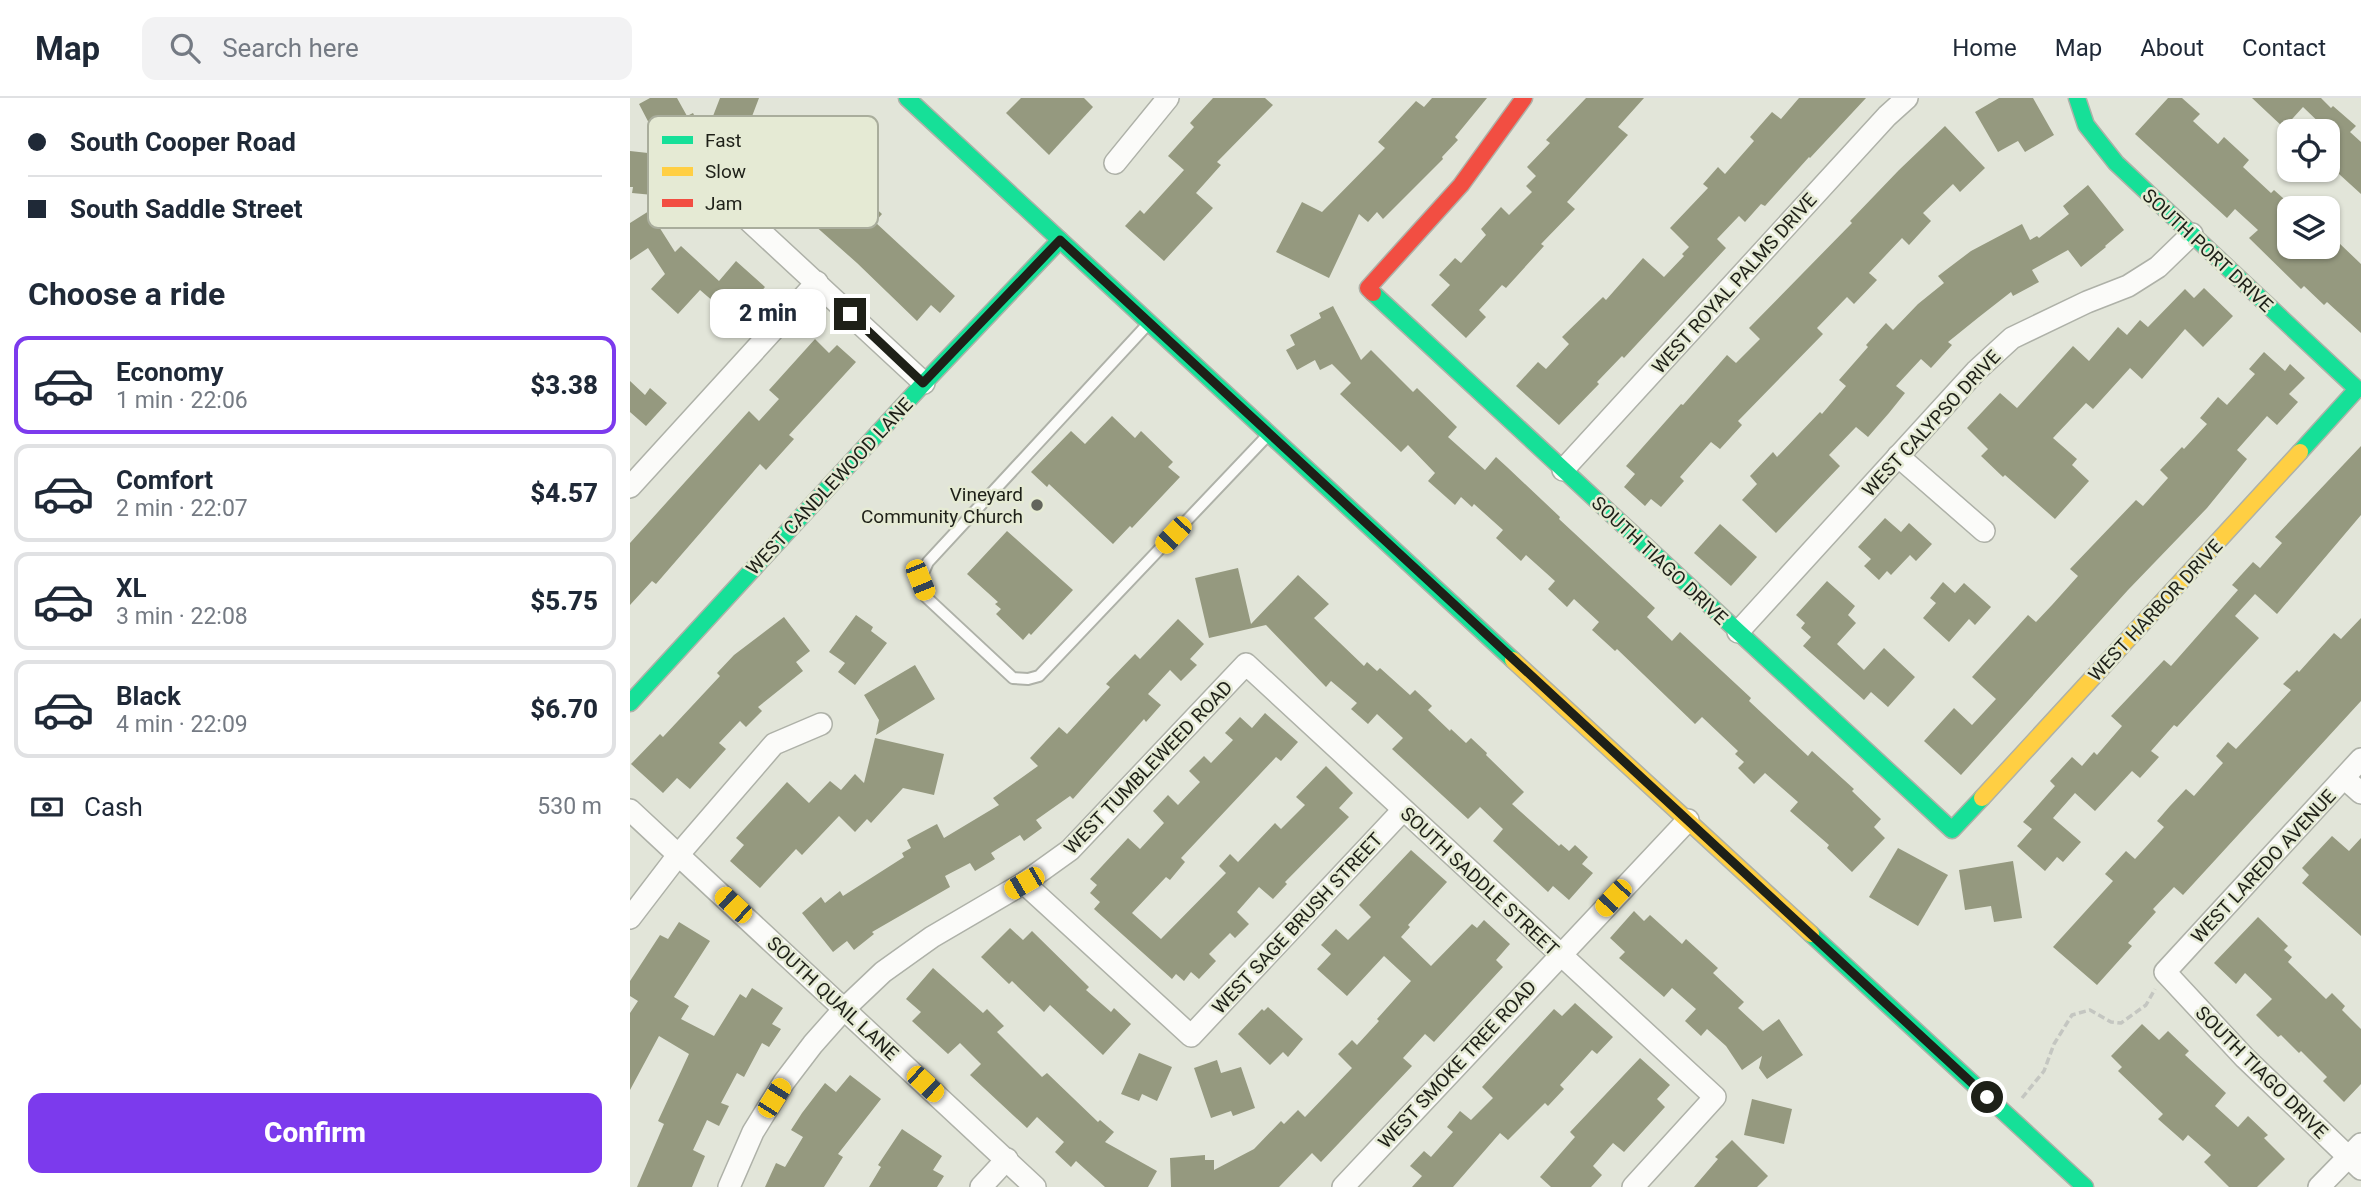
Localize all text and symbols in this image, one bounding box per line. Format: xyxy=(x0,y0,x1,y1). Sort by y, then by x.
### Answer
search box xyxy=(142,17,632,80)
text: Map xyxy=(35,29,100,68)
icon: search xyxy=(166,29,204,67)
text: Search here xyxy=(222,33,359,63)
text: Home xyxy=(1952,34,2017,62)
text: Map xyxy=(2055,34,2102,62)
text: About xyxy=(2140,34,2204,62)
text: Contact xyxy=(2242,34,2326,62)
legend xyxy=(648,116,878,228)
map controls xyxy=(2277,119,2340,259)
button: locate xyxy=(2277,119,2340,182)
text: South Cooper Road xyxy=(70,127,296,157)
text: Fast xyxy=(705,129,742,152)
text: Slow xyxy=(705,160,746,183)
street label: SOUTH PORT DRIVE xyxy=(2138,184,2278,317)
street label: WEST ROYAL PALMS DRIVE xyxy=(1647,188,1822,378)
text: Jam xyxy=(705,192,742,215)
text: South Saddle Street xyxy=(70,194,303,224)
button: layers xyxy=(2277,196,2340,259)
text: Choose a ride xyxy=(28,275,225,313)
callout: 2 min xyxy=(710,290,826,339)
route end xyxy=(834,298,866,330)
text: 2 min xyxy=(739,300,797,327)
street label: WEST CALYPSO DRIVE xyxy=(1857,345,2005,501)
icon: car xyxy=(32,354,95,417)
text: Economy xyxy=(116,357,223,387)
text: $3.38 xyxy=(530,370,598,400)
text: 1 min · 22:06 xyxy=(116,387,248,414)
street label: WEST CANDLEWOOD LANE xyxy=(741,393,918,580)
icon: car xyxy=(32,462,95,525)
text: Comfort xyxy=(116,465,213,495)
text: $4.57 xyxy=(530,478,598,508)
place label: Vineyard Community Church xyxy=(861,483,1023,528)
street label: SOUTH TIAGO DRIVE xyxy=(1587,491,1733,630)
text: 2 min · 22:07 xyxy=(116,495,248,522)
marker: Vineyard Community Church xyxy=(1029,497,1045,513)
car xyxy=(1151,512,1196,558)
street label: WEST HARBOR DRIVE xyxy=(2084,534,2227,686)
car xyxy=(903,557,938,603)
icon: car xyxy=(32,570,95,633)
text: XL xyxy=(116,573,147,603)
text: $5.75 xyxy=(530,586,598,616)
text: 3 min · 22:08 xyxy=(116,603,248,630)
street label: WEST TUMBLEWEED ROAD xyxy=(1059,676,1237,859)
icon: car xyxy=(32,678,95,741)
text: Black xyxy=(116,681,181,711)
text: $6.70 xyxy=(530,694,598,724)
text: 4 min · 22:09 xyxy=(116,711,248,738)
street label: WEST LAREDO AVENUE xyxy=(2186,785,2341,948)
icon: cash xyxy=(28,788,66,826)
text: Cash xyxy=(84,792,143,822)
text: 530 m xyxy=(537,793,602,820)
street label: SOUTH SADDLE STREET xyxy=(1396,802,1564,961)
street label: WEST SAGE BRUSH STREET xyxy=(1207,828,1387,1019)
car xyxy=(1001,863,1048,903)
car xyxy=(1591,875,1636,921)
car xyxy=(711,883,756,927)
street label: SOUTH QUAIL LANE xyxy=(762,932,903,1065)
street label: WEST SMOKE TREE ROAD xyxy=(1373,976,1541,1153)
street label: SOUTH TIAGO DRIVE xyxy=(2191,1001,2333,1144)
car xyxy=(903,1062,948,1106)
car xyxy=(754,1075,795,1121)
route start xyxy=(1971,1081,2003,1113)
button: Confirm xyxy=(28,1093,602,1173)

